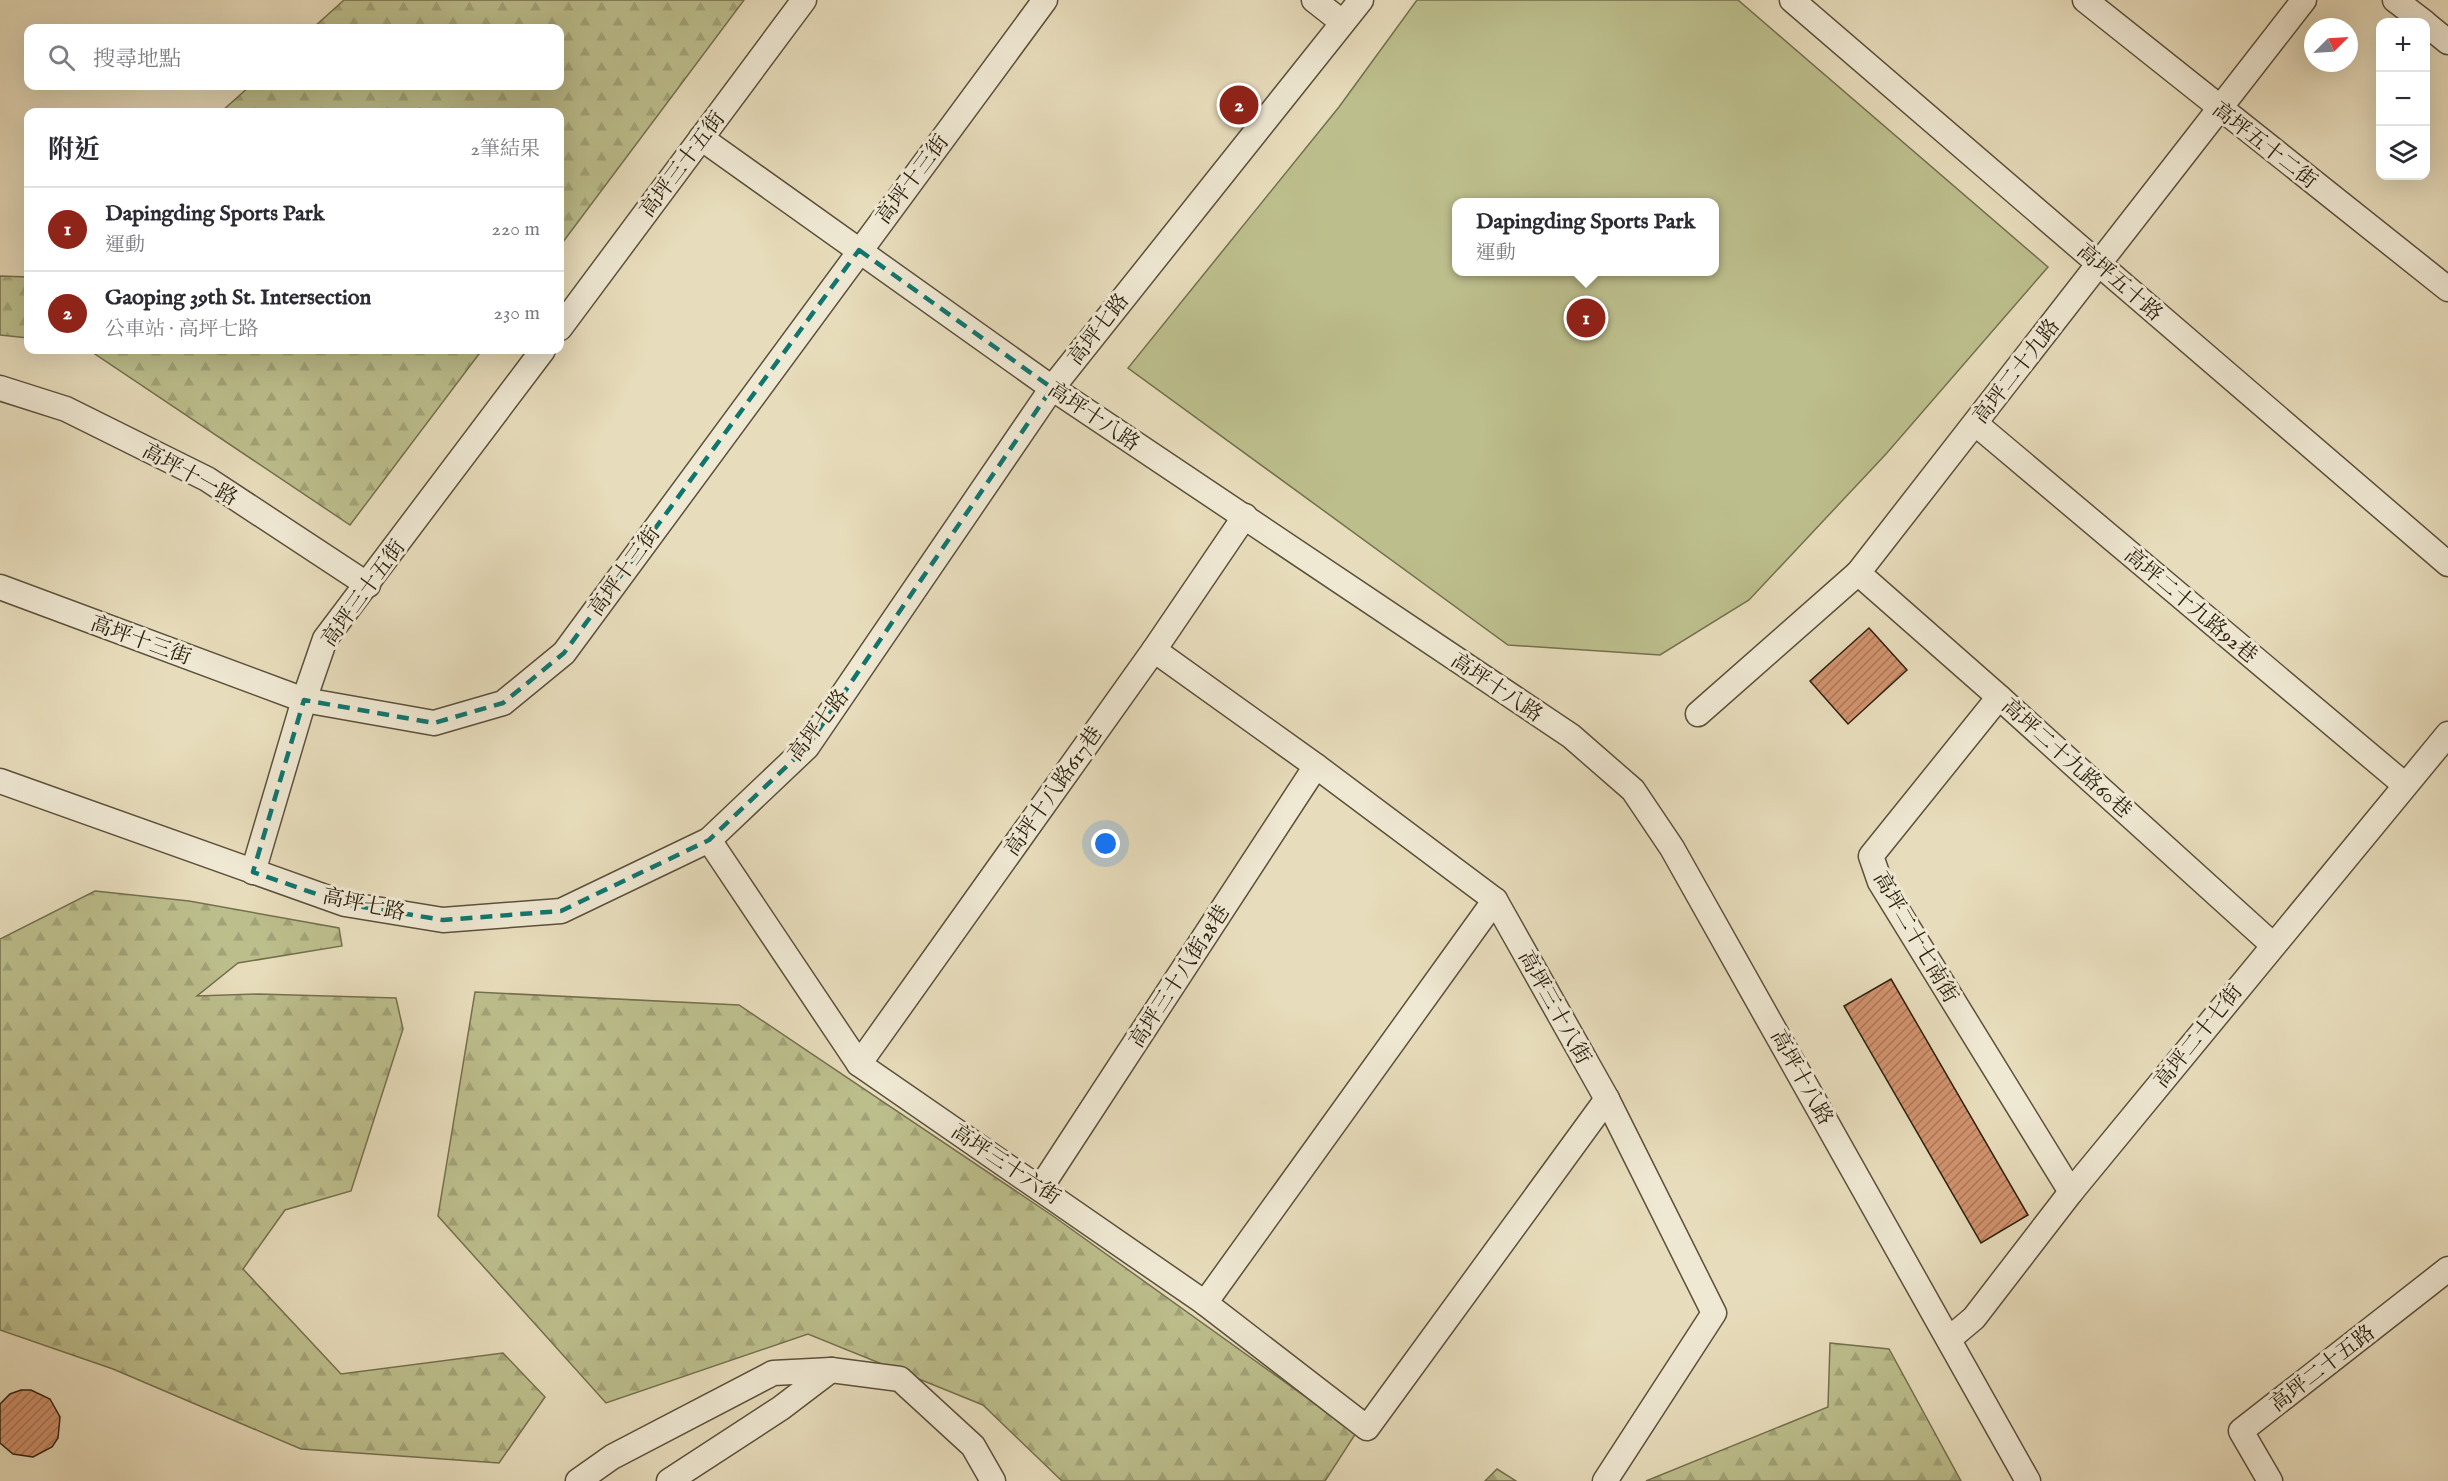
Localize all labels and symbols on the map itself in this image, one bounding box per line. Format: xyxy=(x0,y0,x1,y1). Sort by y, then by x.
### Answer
north arrow xyxy=(2304,18,2358,72)
pin: 2 xyxy=(1220,82,1258,128)
street label: 高坪五十二街 xyxy=(2206,97,2322,196)
street label: 高坪三十五街 xyxy=(635,106,732,223)
street label: 高坪十三街 xyxy=(871,130,956,230)
street label: 高坪五十路 xyxy=(2071,239,2167,328)
street label: 高坪七路 xyxy=(1063,289,1136,371)
pin: 1 xyxy=(1566,296,1606,340)
street label: 高坪二十九路 xyxy=(1968,314,2067,430)
street label: 高坪十八路 xyxy=(1042,377,1144,458)
street label: 高坪十一路 xyxy=(137,438,242,513)
street label: 高坪十三街 xyxy=(583,521,667,622)
street label: 高坪三十五街 xyxy=(316,535,412,653)
street label: 高坪二十九路92巷 xyxy=(2118,542,2262,670)
street label: 高坪十三街 xyxy=(87,611,194,672)
street label: 高坪十八路 xyxy=(1445,648,1547,729)
street label: 高坪七路 xyxy=(783,685,856,767)
street label: 高坪二十九路60巷 xyxy=(1995,693,2137,825)
street label: 高坪十八路617巷 xyxy=(999,722,1109,862)
your location xyxy=(1091,829,1120,858)
street label: 高坪二十七南街 xyxy=(1866,867,1963,1008)
street label: 高坪七路 xyxy=(320,884,408,927)
street label: 高坪三十八街28巷 xyxy=(1124,900,1237,1053)
street label: 高坪三十八街 xyxy=(1511,946,1596,1069)
street label: 高坪二十七街 xyxy=(2149,979,2249,1094)
street label: 高坪十八路 xyxy=(1763,1025,1838,1130)
street label: 高坪三十六街 xyxy=(945,1119,1065,1212)
street label: 高坪二十五路 xyxy=(2265,1320,2381,1419)

